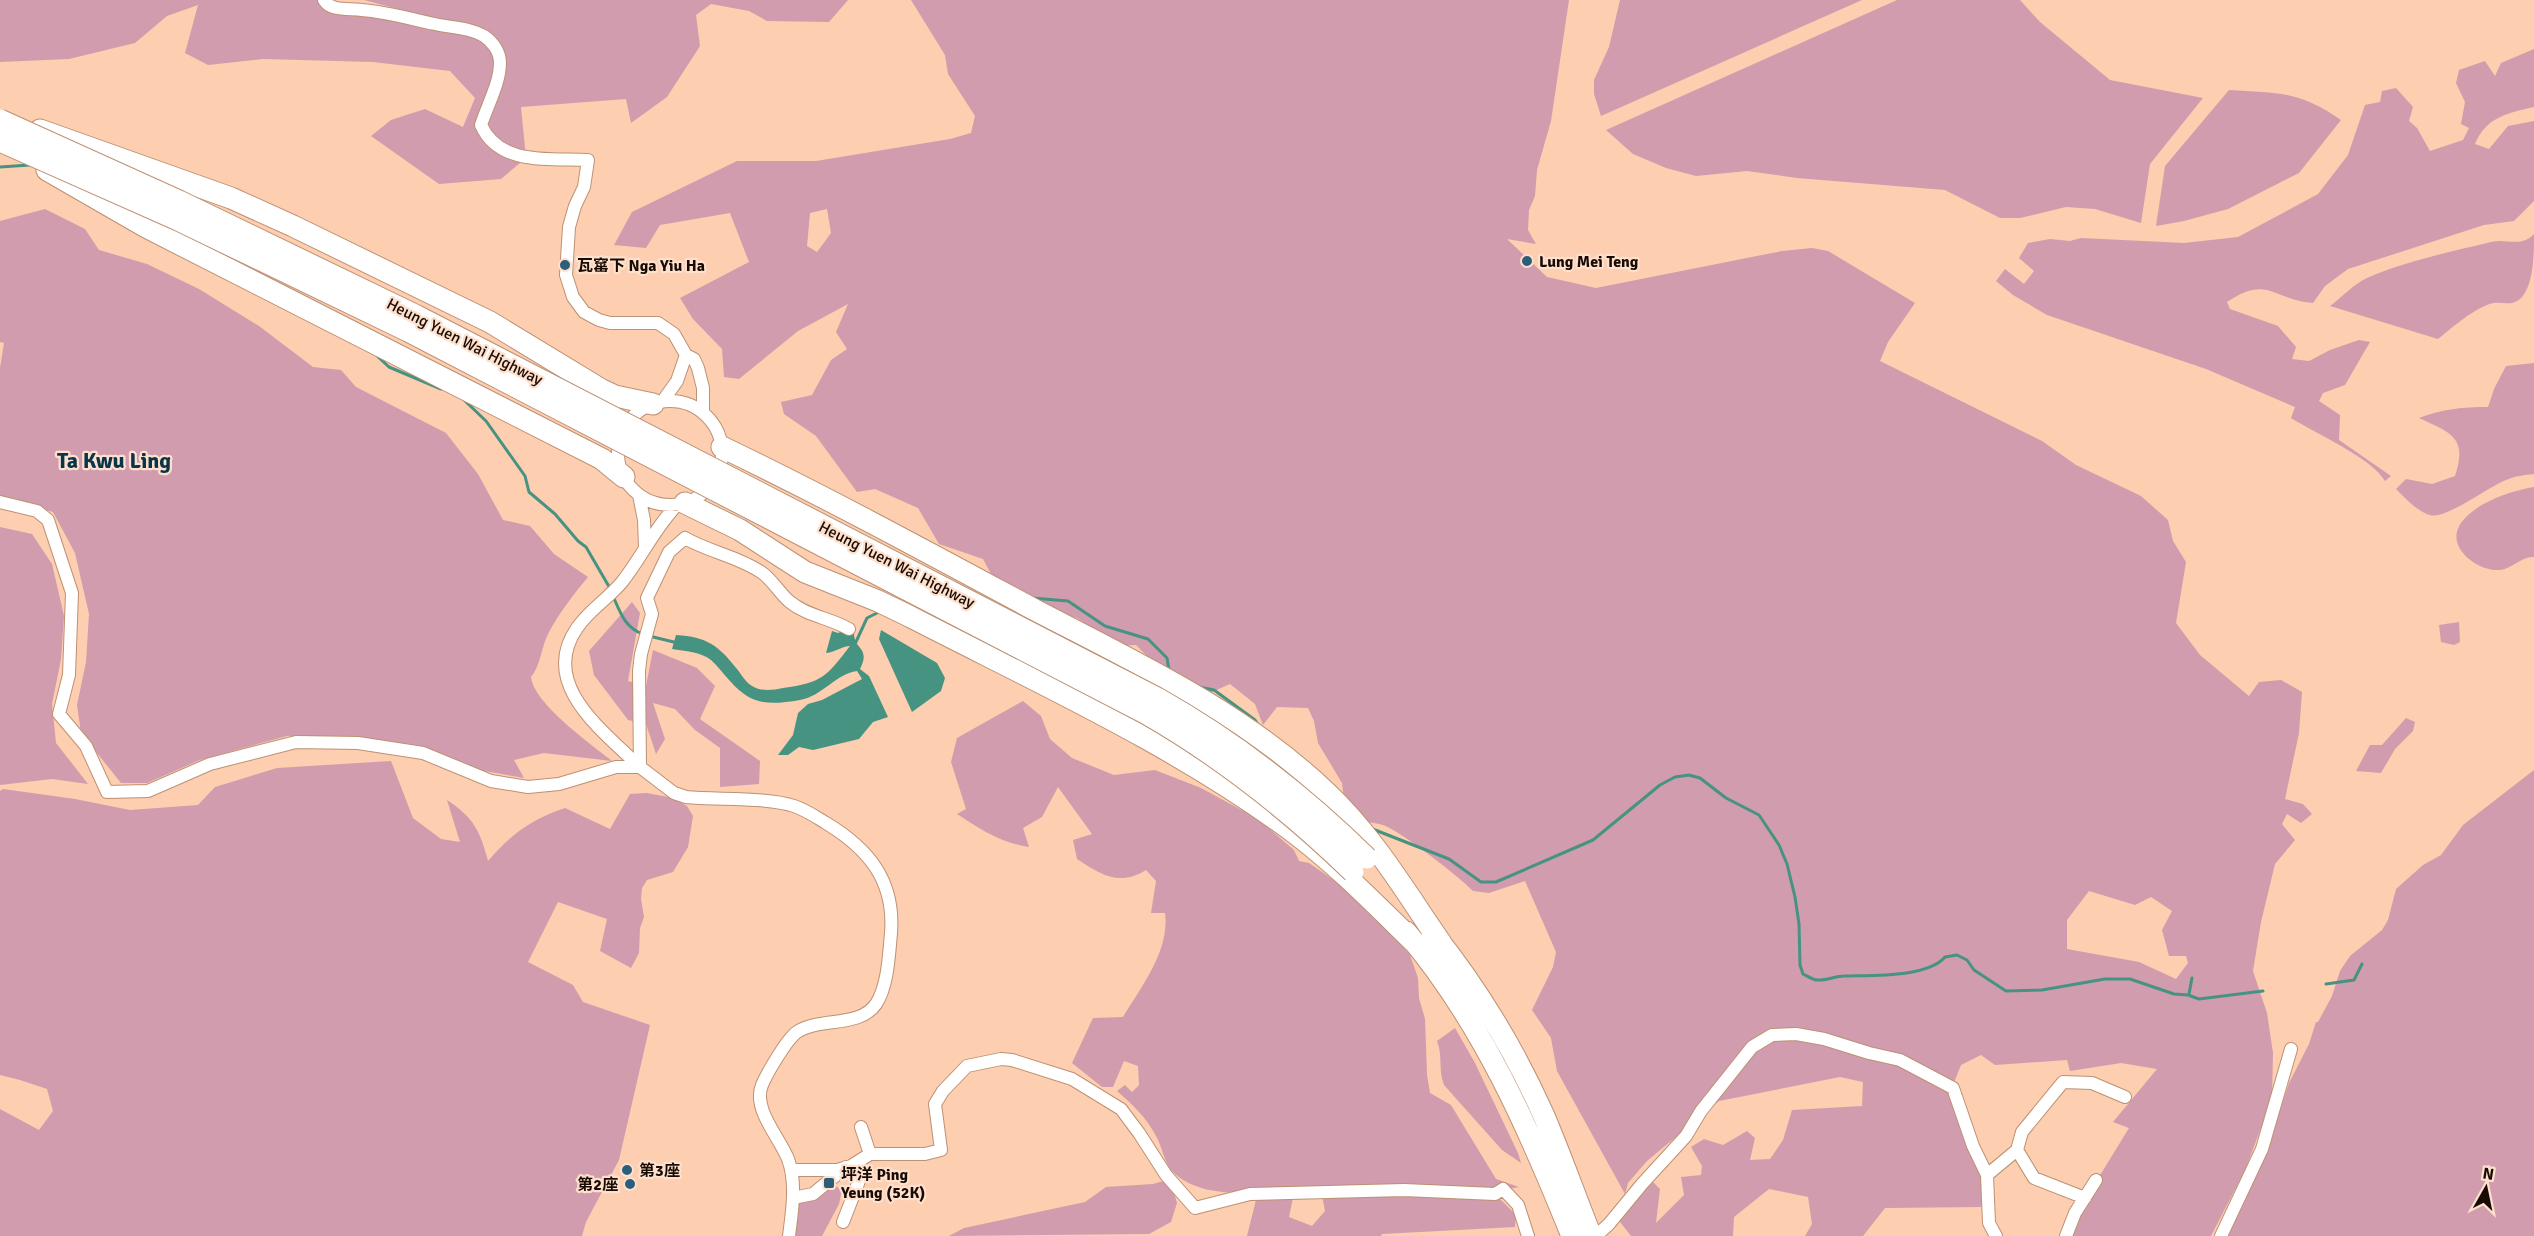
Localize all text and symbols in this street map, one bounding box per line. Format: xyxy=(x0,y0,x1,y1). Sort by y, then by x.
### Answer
place label: Lung Mei Teng xyxy=(1539,252,1639,272)
marker: Lung Mei Teng xyxy=(1520,254,1534,268)
place label: 瓦窰下 Nga Yiu Ha xyxy=(577,256,705,276)
marker: 瓦窰下 Nga Yiu Ha xyxy=(558,258,572,272)
street label: Heung Yuen Wai Highway xyxy=(383,294,546,390)
district label: Ta Kwu Ling xyxy=(57,447,171,474)
street label: Heung Yuen Wai Highway xyxy=(815,517,978,613)
north arrow xyxy=(2456,1158,2516,1218)
place label: 第3座 xyxy=(639,1161,680,1181)
marker: 第3座 xyxy=(620,1163,634,1177)
text: N xyxy=(2481,1163,2495,1185)
place label: 坪洋 Ping Yeung (52K) xyxy=(840,1165,925,1203)
place label: 第2座 xyxy=(577,1175,618,1195)
marker: 坪洋 Ping Yeung (52K) xyxy=(822,1176,836,1190)
marker: 第2座 xyxy=(623,1177,637,1191)

